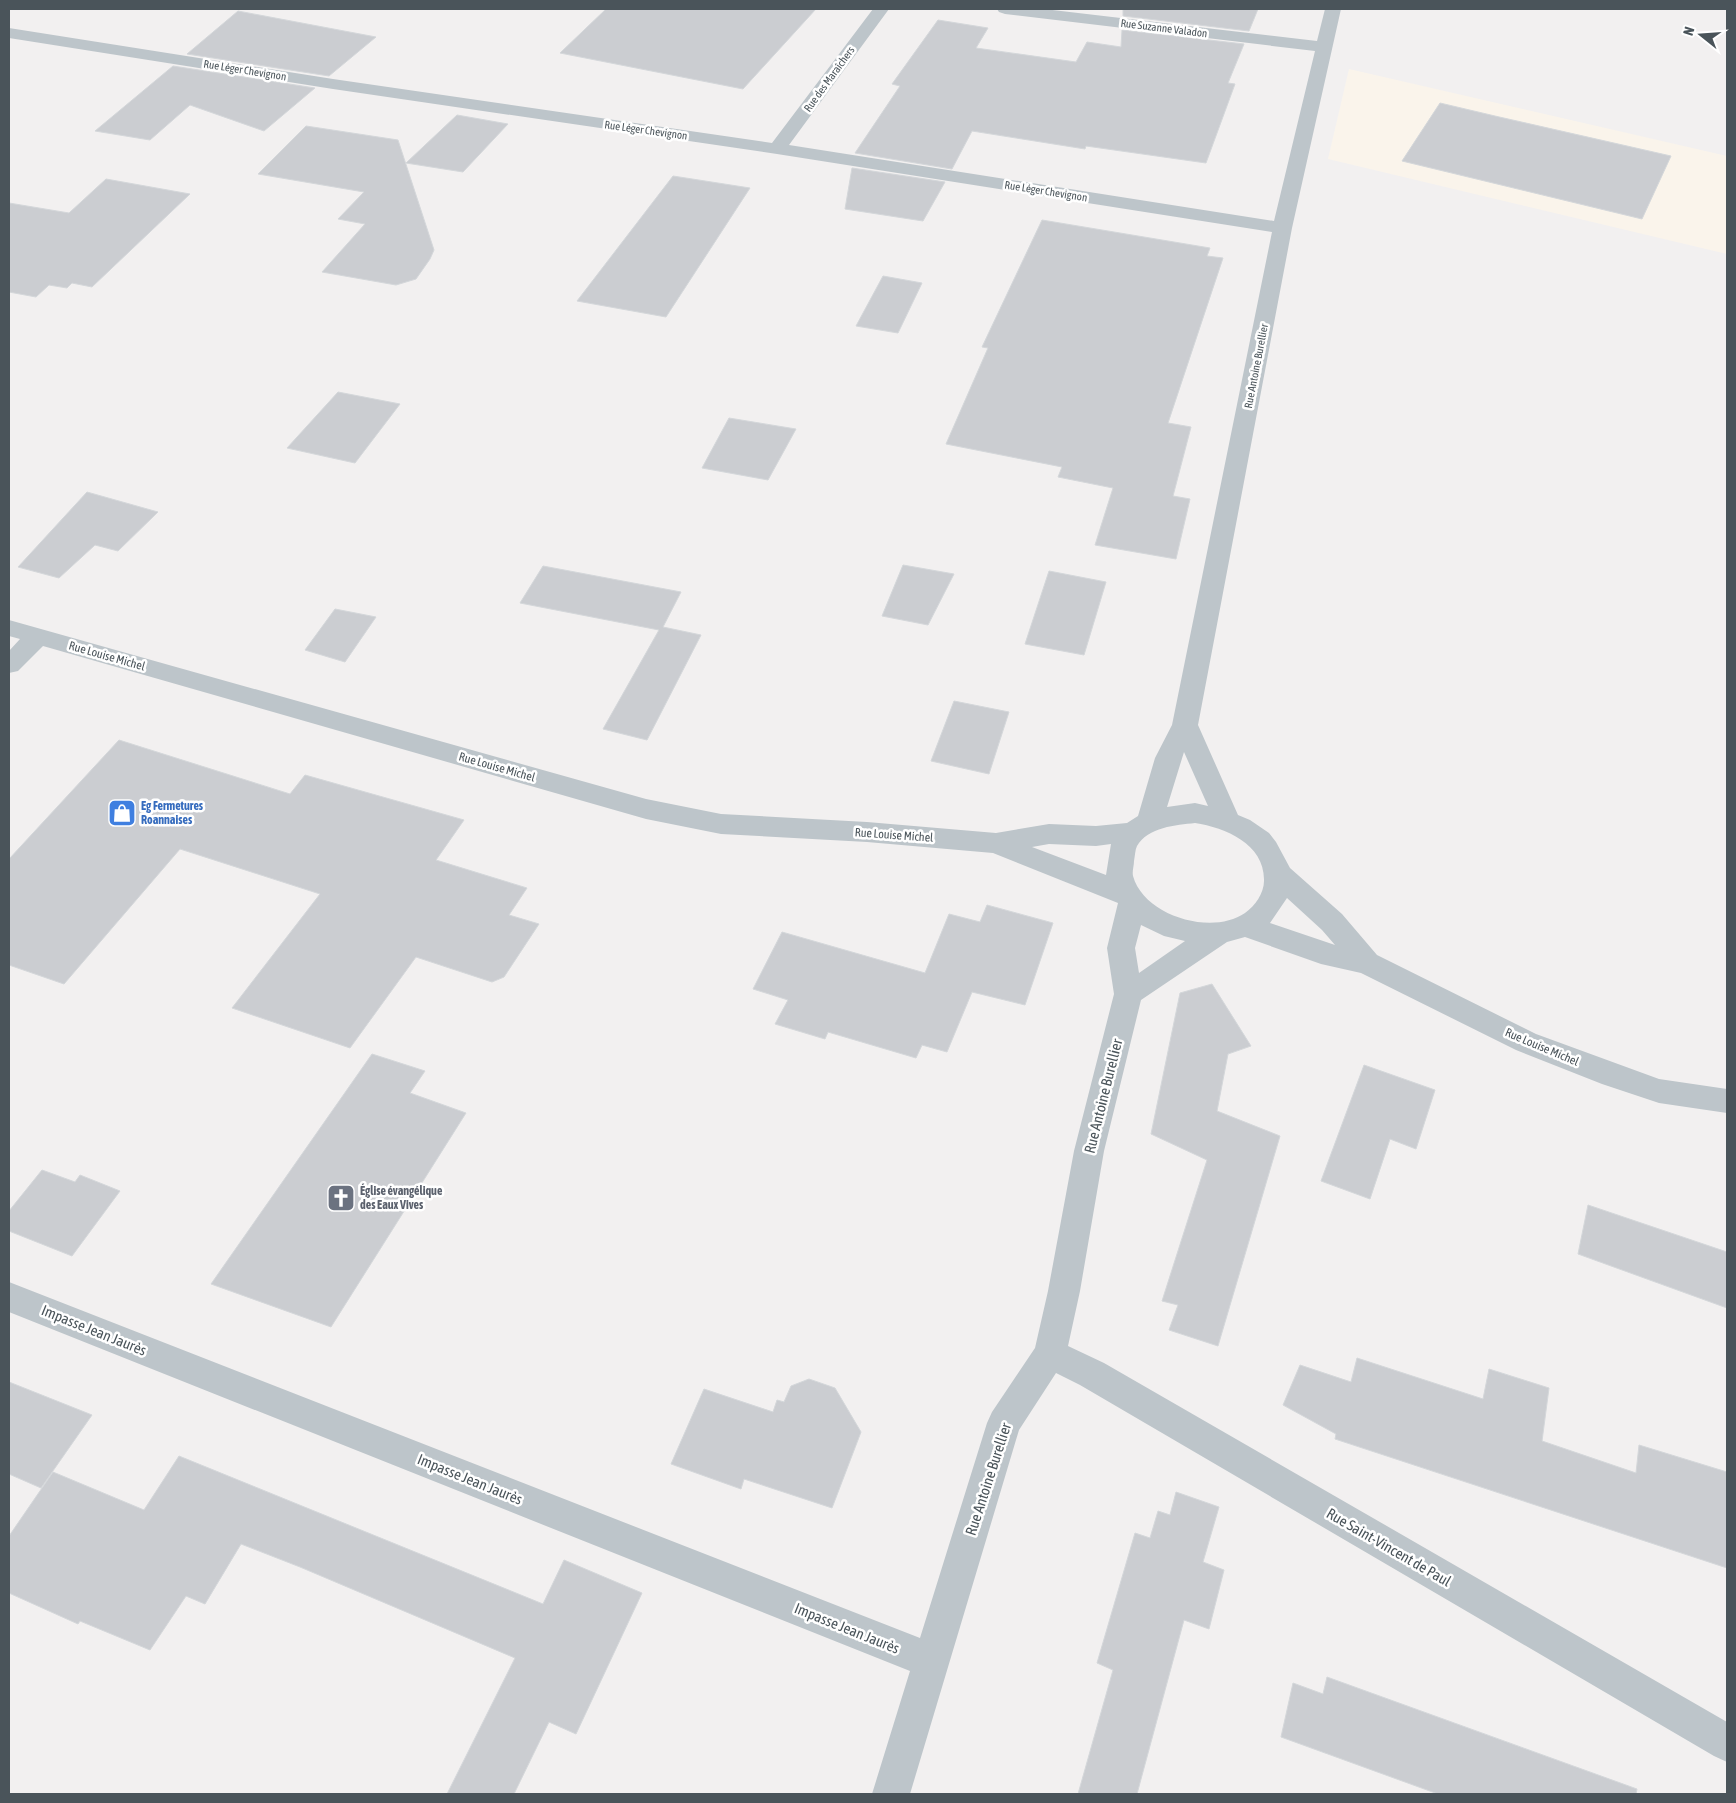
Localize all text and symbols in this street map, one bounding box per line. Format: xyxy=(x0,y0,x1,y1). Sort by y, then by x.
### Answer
north arrow xyxy=(1676,10,1726,60)
street label: Rue Suzanne Valadon xyxy=(1120,17,1208,39)
text: N xyxy=(1680,25,1697,37)
street label: Rue des Maraîchers xyxy=(801,44,857,114)
street label: Rue Léger Chevignon xyxy=(203,58,287,82)
street label: Rue Léger Chevignon xyxy=(604,118,688,142)
street label: Rue Léger Chevignon xyxy=(1004,179,1088,203)
street label: Rue Antoine Burellier xyxy=(1242,322,1270,409)
street label: Rue Louise Michel xyxy=(67,638,148,674)
street label: Rue Louise Michel xyxy=(457,749,538,785)
shop icon: Eg Fermetures Roannaises xyxy=(107,798,137,828)
place label: Eg Fermetures Roannaises xyxy=(141,799,204,827)
street label: Rue Louise Michel xyxy=(854,825,935,845)
street label: Rue Louise Michel xyxy=(1503,1025,1582,1069)
street label: Rue Antoine Burellier xyxy=(1081,1036,1126,1155)
church icon: Église évangélique des Eaux Vives xyxy=(326,1183,356,1213)
place label: Église évangélique des Eaux Vives xyxy=(360,1183,443,1212)
street label: Impasse Jean Jaurès xyxy=(39,1301,149,1359)
street label: Rue Antoine Burellier xyxy=(962,1420,1014,1537)
street label: Impasse Jean Jaurès xyxy=(415,1450,525,1508)
street label: Rue Saint-Vincent de Paul xyxy=(1324,1504,1454,1590)
street label: Impasse Jean Jaurès xyxy=(792,1599,902,1657)

